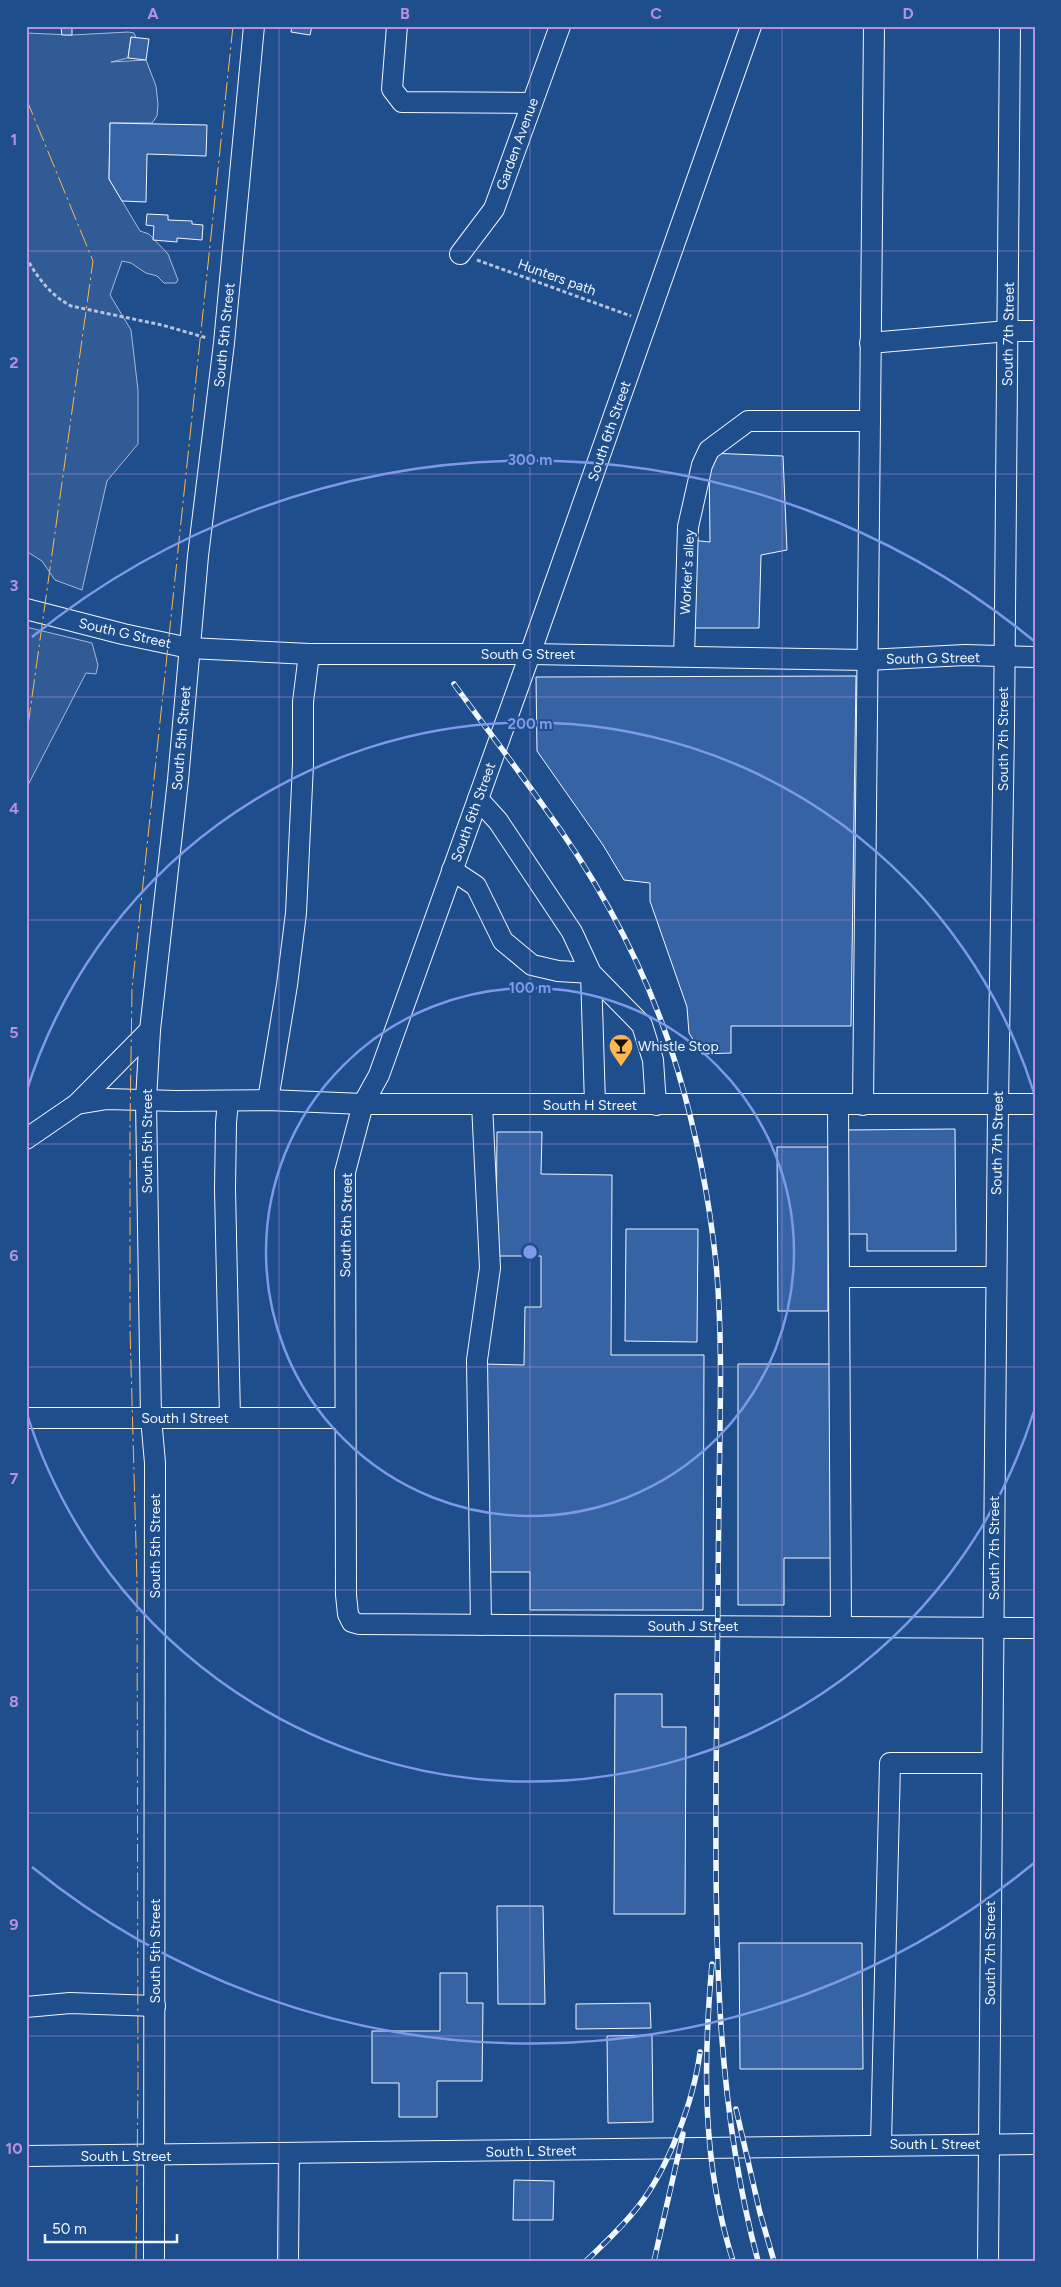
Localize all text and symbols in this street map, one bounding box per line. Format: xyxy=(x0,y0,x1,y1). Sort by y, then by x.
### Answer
text: A xyxy=(147,4,159,23)
text: B xyxy=(400,4,410,23)
text: C xyxy=(650,4,662,23)
text: D xyxy=(902,4,914,23)
street label: Garden Avenue xyxy=(493,95,542,193)
text: 1 xyxy=(11,130,17,149)
street label: Hunters path xyxy=(515,255,599,300)
street label: South 5th Street xyxy=(211,282,238,388)
street label: South 7th Street xyxy=(999,282,1018,386)
text: 2 xyxy=(9,353,19,372)
street label: South 6th Street xyxy=(584,379,635,483)
text: 300 m xyxy=(508,451,552,469)
street label: Worker's alley xyxy=(677,528,698,615)
text: 3 xyxy=(10,576,19,595)
street label: South G Street xyxy=(77,615,173,652)
street label: South G Street xyxy=(481,646,575,663)
street label: South G Street xyxy=(886,649,980,668)
street label: South 5th Street xyxy=(168,685,195,791)
street label: South 7th Street xyxy=(995,687,1012,791)
text: 200 m xyxy=(508,715,552,733)
street label: South 6th Street xyxy=(448,760,499,864)
text: 4 xyxy=(9,799,19,818)
text: 100 m xyxy=(509,979,551,997)
text: 5 xyxy=(9,1023,19,1042)
bar icon: Whistle Stop xyxy=(608,1033,634,1067)
place label: Whistle Stop xyxy=(638,1038,719,1055)
street label: South 5th Street xyxy=(139,1089,156,1193)
street label: South 7th Street xyxy=(988,1091,1007,1195)
street label: South H Street xyxy=(543,1097,637,1114)
street label: South 6th Street xyxy=(337,1172,356,1278)
centre of rings xyxy=(521,1243,539,1261)
text: 6 xyxy=(9,1246,19,1265)
street label: South I Street xyxy=(141,1410,229,1427)
text: 7 xyxy=(10,1469,19,1488)
street label: South 5th Street xyxy=(147,1494,164,1598)
street label: South 7th Street xyxy=(986,1496,1003,1600)
street label: South J Street xyxy=(648,1618,738,1635)
text: 8 xyxy=(9,1692,19,1711)
street label: South 5th Street xyxy=(147,1899,164,2003)
street label: South 7th Street xyxy=(982,1901,999,2005)
text: 9 xyxy=(9,1915,19,1934)
street label: South L Street xyxy=(889,2136,981,2153)
text: 10 xyxy=(5,2139,23,2158)
street label: South L Street xyxy=(485,2142,577,2161)
street label: South L Street xyxy=(80,2148,172,2165)
scale bar xyxy=(45,2212,178,2244)
text: 50 m xyxy=(52,2220,87,2238)

